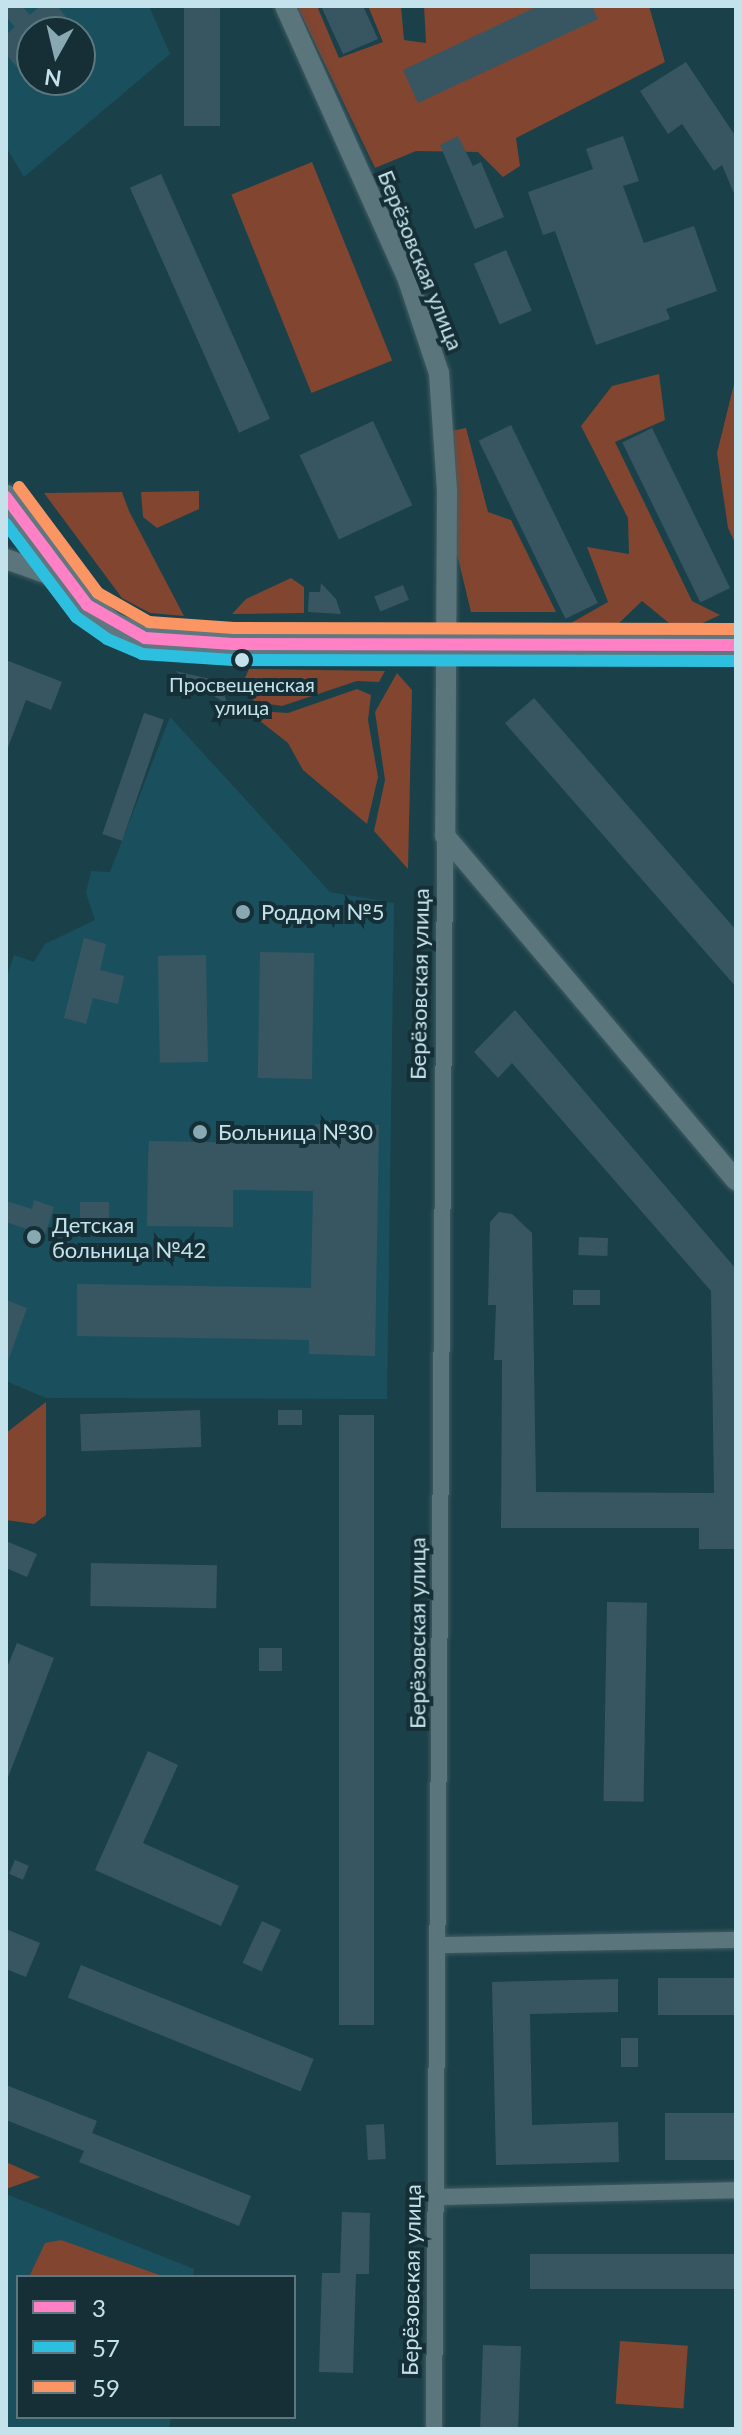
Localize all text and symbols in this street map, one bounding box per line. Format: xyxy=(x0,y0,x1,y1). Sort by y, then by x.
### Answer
north arrow xyxy=(16,16,96,96)
text: N xyxy=(43,64,63,93)
street label: Берёзовская улица xyxy=(373,166,469,354)
marker: Просвещенская улица xyxy=(234,652,250,668)
place label: Просвещенская улица xyxy=(169,672,315,719)
street label: Берёзовская улица xyxy=(404,888,434,1080)
place label: Роддом №5 xyxy=(261,899,385,925)
marker: Роддом №5 xyxy=(232,901,254,923)
place label: Больница №30 xyxy=(218,1119,373,1145)
marker: Больница №30 xyxy=(189,1121,211,1143)
place label: Детская больница №42 xyxy=(52,1211,206,1262)
marker: Детская больница №42 xyxy=(23,1226,45,1248)
street label: Берёзовская улица xyxy=(404,1537,430,1729)
street label: Берёзовская улица xyxy=(396,2184,426,2376)
legend xyxy=(16,2275,296,2419)
text: 3 xyxy=(92,2293,106,2322)
text: 57 xyxy=(92,2333,120,2362)
text: 59 xyxy=(92,2373,120,2402)

